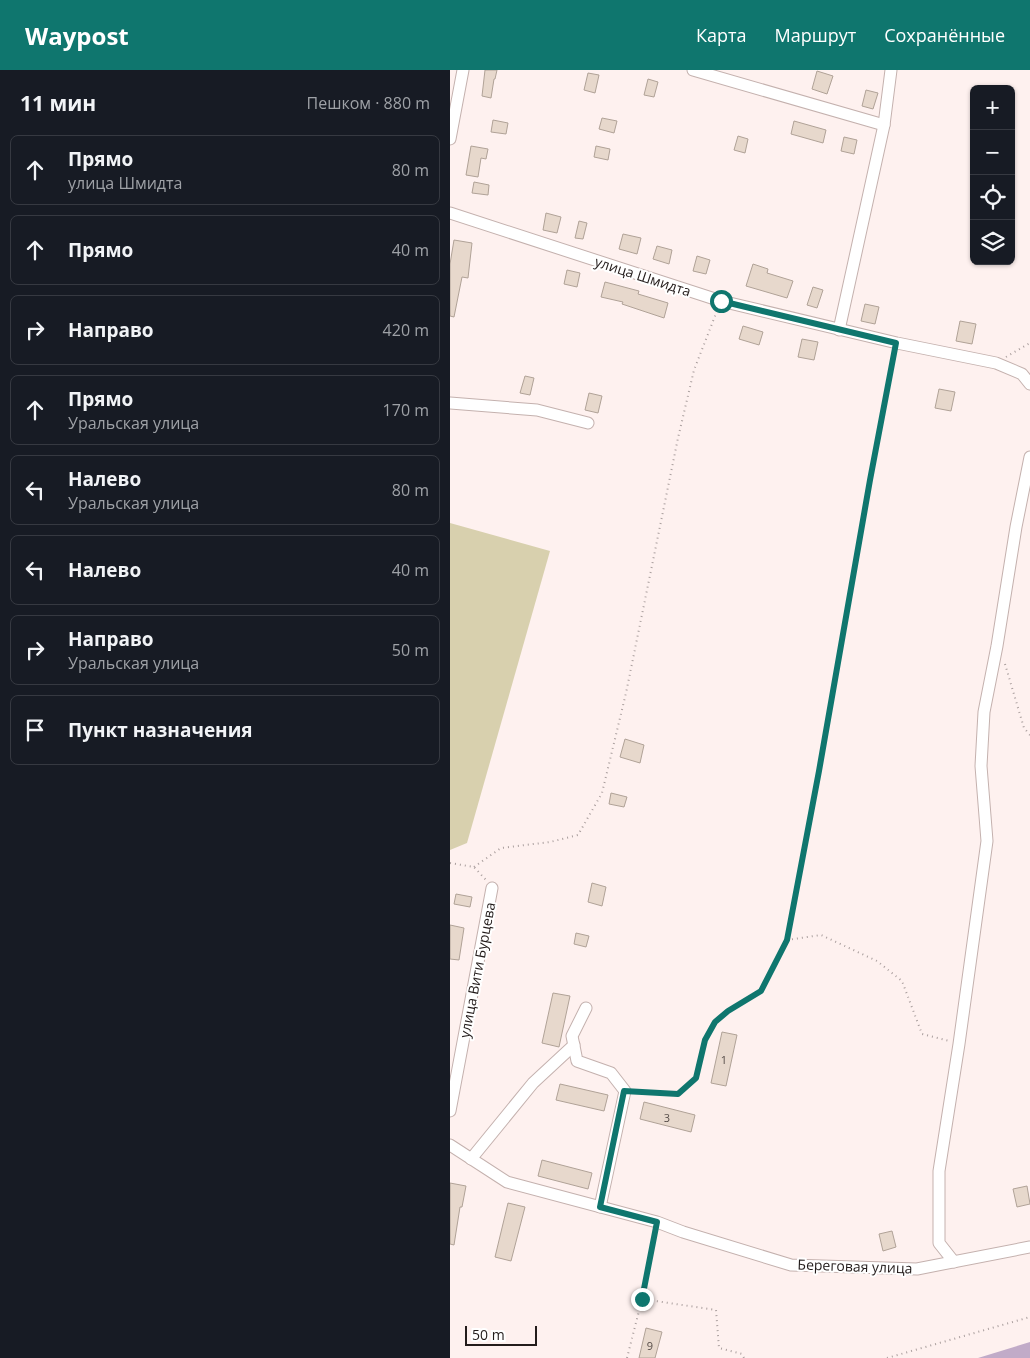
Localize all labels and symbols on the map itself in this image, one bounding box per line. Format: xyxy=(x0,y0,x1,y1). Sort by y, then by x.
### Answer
street label: улица Шмидта xyxy=(592,251,694,301)
route start xyxy=(710,290,733,313)
street label: улица Вити Бурцева xyxy=(455,901,499,1039)
house number: 1 xyxy=(721,1052,727,1067)
house number: 3 xyxy=(664,1110,670,1125)
street label: Береговая улица xyxy=(797,1254,913,1278)
route end xyxy=(631,1288,654,1311)
scale bar xyxy=(465,1323,538,1346)
house number: 9 xyxy=(647,1338,653,1353)

